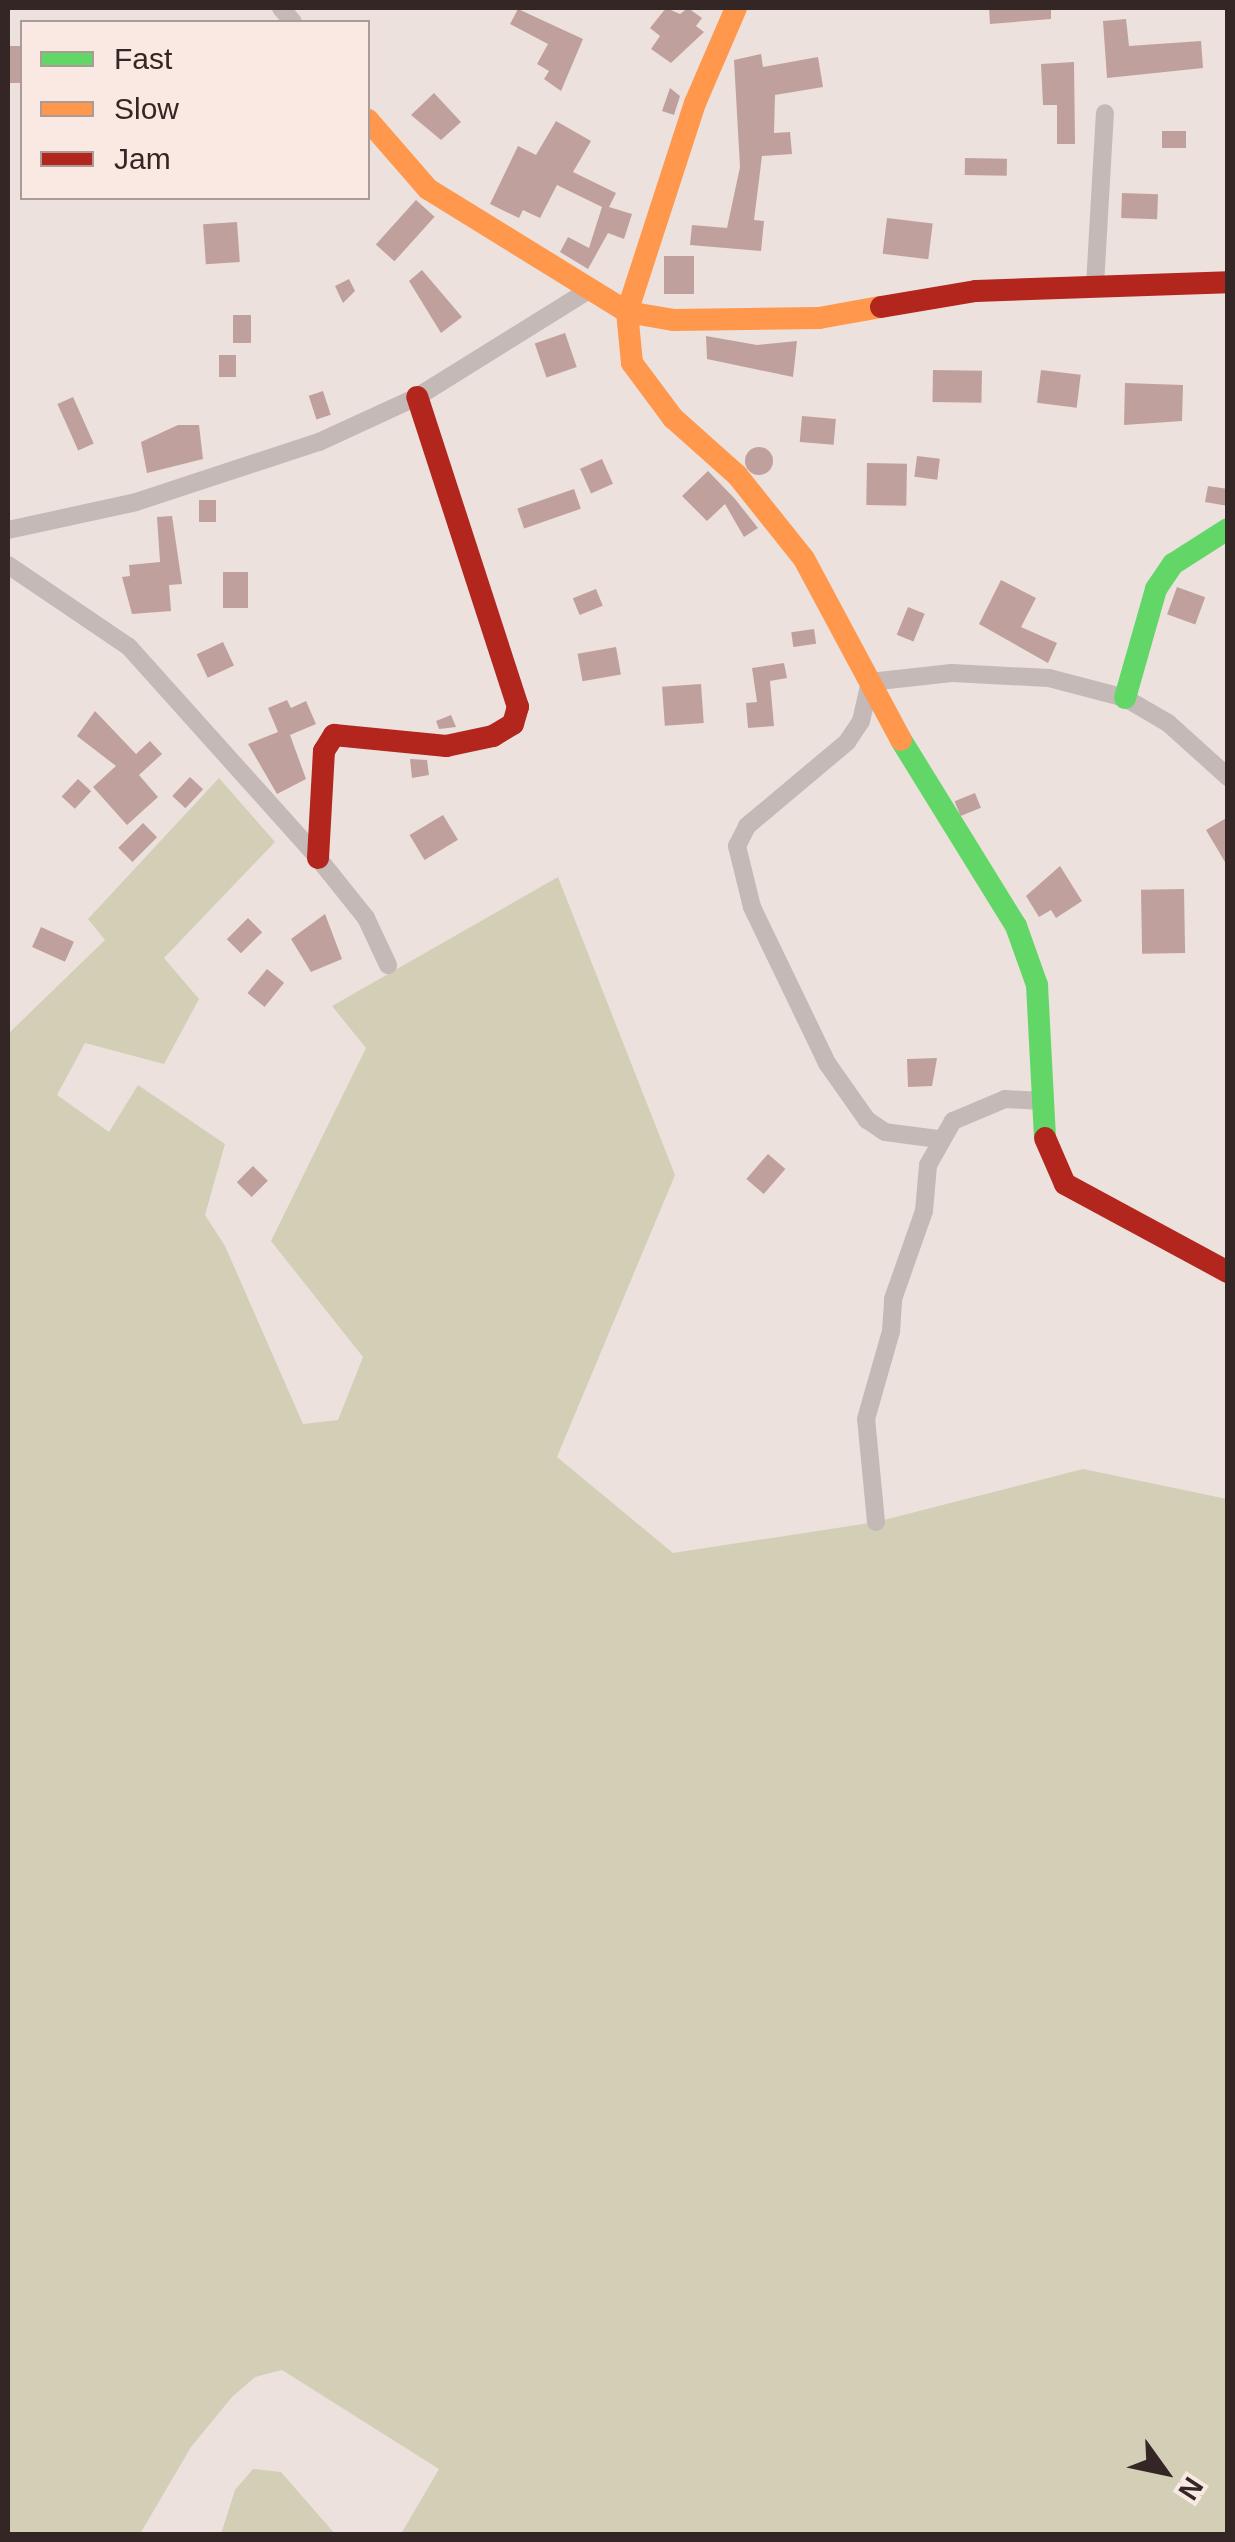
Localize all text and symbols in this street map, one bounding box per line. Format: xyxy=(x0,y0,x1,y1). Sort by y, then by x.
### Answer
legend xyxy=(20,20,370,200)
text: Fast xyxy=(114,42,172,75)
text: Slow xyxy=(114,92,179,125)
text: Jam xyxy=(114,142,171,175)
north arrow xyxy=(1115,2422,1215,2522)
text: N xyxy=(1172,2472,1209,2506)

